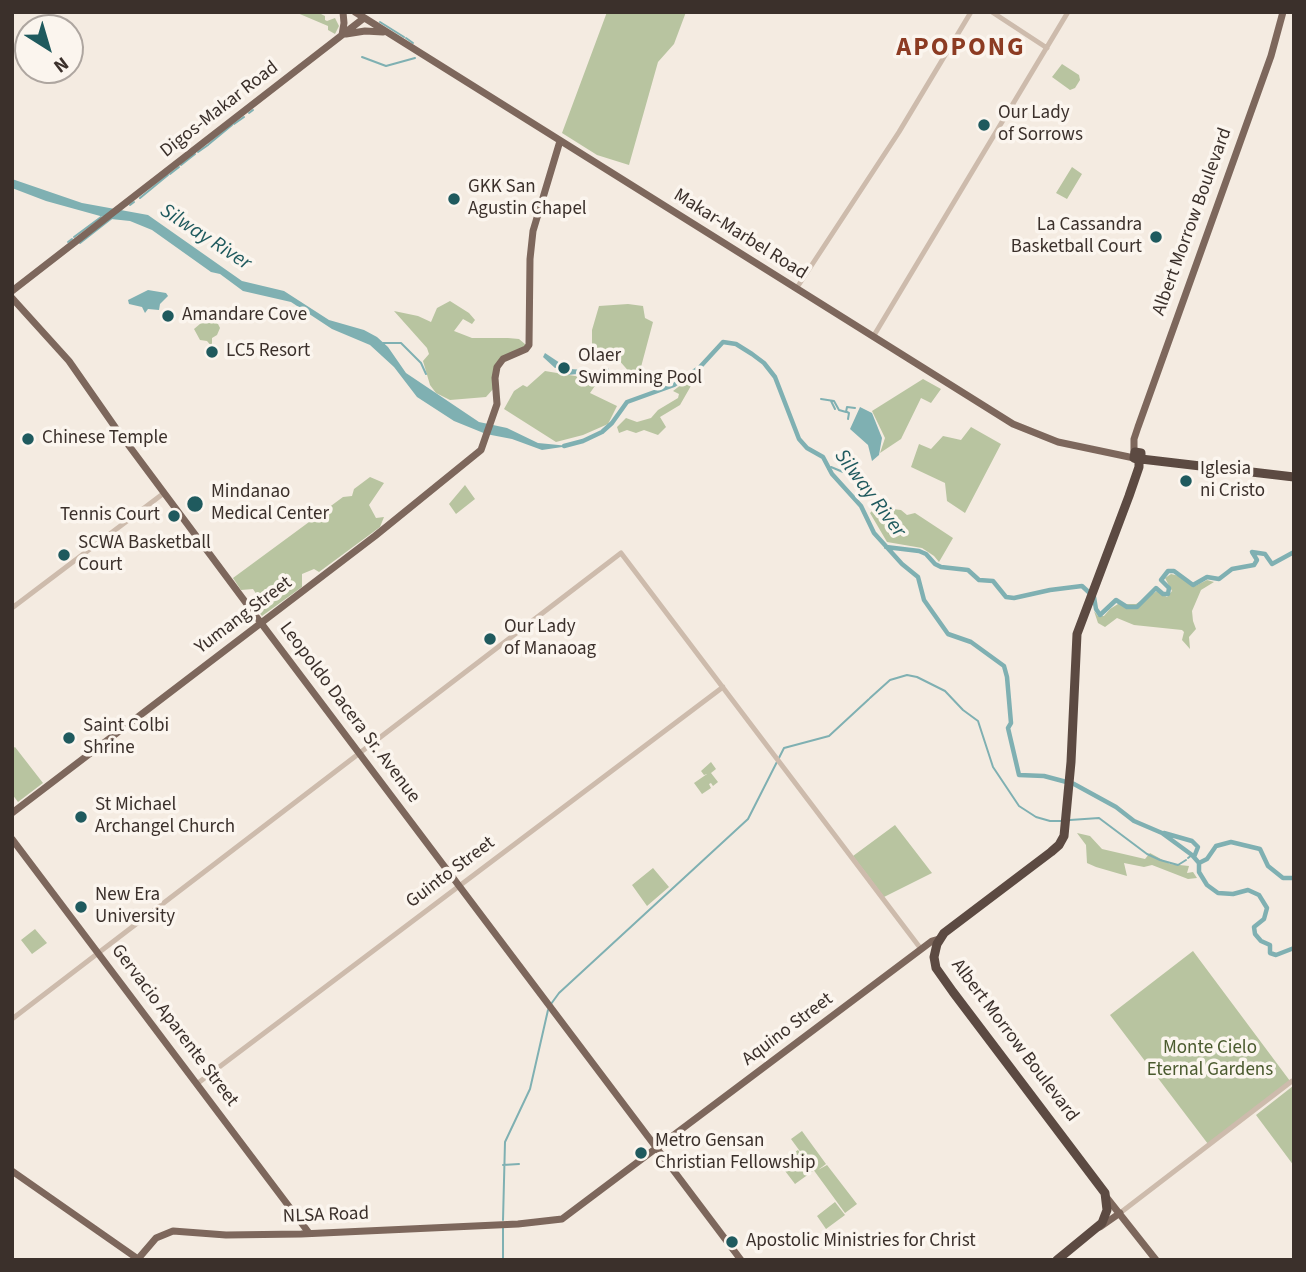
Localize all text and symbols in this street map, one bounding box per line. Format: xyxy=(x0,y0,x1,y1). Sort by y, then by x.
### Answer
north arrow xyxy=(14,14,84,84)
district label: APOPONG xyxy=(897,33,1025,65)
text: N xyxy=(48,50,74,79)
street label: Digos-Makar Road xyxy=(157,57,283,163)
place label: Our Lady of Sorrows xyxy=(998,103,1083,147)
marker: Our Lady of Sorrows xyxy=(976,117,992,133)
street label: Albert Morrow Boulevard xyxy=(1148,125,1238,319)
place label: GKK San Agustin Chapel xyxy=(468,177,587,221)
street label: Makar-Marbel Road xyxy=(669,185,811,285)
marker: GKK San Agustin Chapel xyxy=(446,191,462,207)
water label: Silway River xyxy=(155,199,255,277)
place label: La Cassandra Basketball Court xyxy=(1011,215,1142,259)
marker: La Cassandra Basketball Court xyxy=(1148,229,1164,245)
place label: Amandare Cove xyxy=(182,305,307,327)
marker: Amandare Cove xyxy=(160,308,176,324)
place label: LC5 Resort xyxy=(226,341,310,363)
marker: LC5 Resort xyxy=(204,344,220,360)
place label: Olaer Swimming Pool xyxy=(578,346,702,390)
marker: Olaer Swimming Pool xyxy=(556,360,572,376)
place label: Chinese Temple xyxy=(42,428,168,450)
marker: Chinese Temple xyxy=(20,431,36,447)
water label: Silway River xyxy=(828,445,910,543)
place label: Iglesia ni Cristo xyxy=(1200,459,1265,503)
marker: Iglesia ni Cristo xyxy=(1178,473,1194,489)
place label: Mindanao Medical Center xyxy=(211,482,329,526)
marker: Mindanao Medical Center xyxy=(185,494,205,514)
place label: Tennis Court xyxy=(60,505,160,527)
marker: Tennis Court xyxy=(166,508,182,524)
place label: SCWA Basketball Court xyxy=(78,533,211,577)
marker: SCWA Basketball Court xyxy=(56,547,72,563)
street label: Yumang Street xyxy=(191,572,297,660)
place label: Our Lady of Manaoag xyxy=(504,617,596,661)
street label: Leopoldo Dacera Sr. Avenue xyxy=(274,618,424,808)
marker: Our Lady of Manaoag xyxy=(482,631,498,647)
place label: Saint Colbi Shrine xyxy=(83,716,169,760)
marker: Saint Colbi Shrine xyxy=(61,730,77,746)
place label: St Michael Archangel Church xyxy=(95,795,235,839)
marker: St Michael Archangel Church xyxy=(73,809,89,825)
street label: Guinto Street xyxy=(402,832,500,914)
place label: New Era University xyxy=(95,885,175,929)
marker: New Era University xyxy=(73,899,89,915)
street label: Gervacio Aparente Street xyxy=(106,940,242,1112)
street label: Albert Morrow Boulevard xyxy=(945,955,1083,1127)
street label: Aquino Street xyxy=(738,988,838,1072)
park label: Monte Cielo Eternal Gardens xyxy=(1147,1038,1273,1082)
place label: Metro Gensan Christian Fellowship xyxy=(655,1131,816,1175)
marker: Metro Gensan Christian Fellowship xyxy=(633,1145,649,1161)
street label: NLSA Road xyxy=(283,1203,369,1229)
place label: Apostolic Ministries for Christ xyxy=(746,1231,976,1253)
marker: Apostolic Ministries for Christ xyxy=(724,1234,740,1250)

